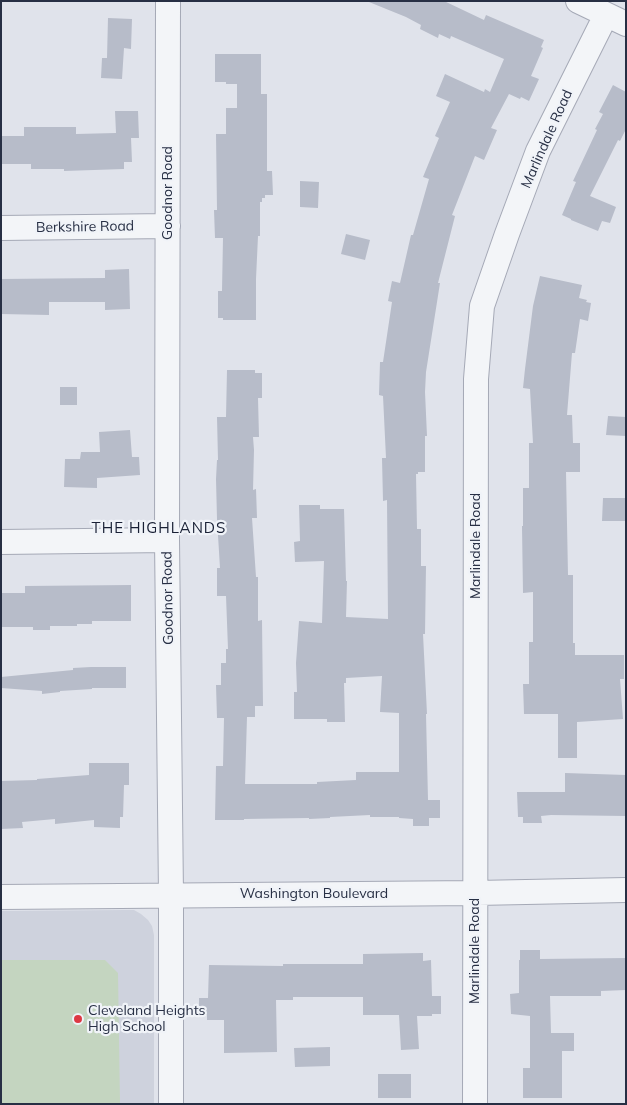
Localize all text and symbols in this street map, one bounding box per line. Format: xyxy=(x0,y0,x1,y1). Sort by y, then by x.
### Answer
street label: Marlindale Road xyxy=(518,87,576,191)
street label: Goodnor Road xyxy=(160,146,176,240)
street label: Berkshire Road xyxy=(36,218,134,236)
street label: Marlindale Road xyxy=(468,493,484,599)
district label: THE HIGHLANDS xyxy=(90,519,228,537)
street label: Goodnor Road xyxy=(159,551,177,645)
street label: Washington Boulevard xyxy=(240,886,388,902)
street label: Marlindale Road xyxy=(467,898,483,1004)
place label: Cleveland Heights High School xyxy=(88,1003,206,1036)
marker: Cleveland Heights High School xyxy=(72,1013,84,1025)

